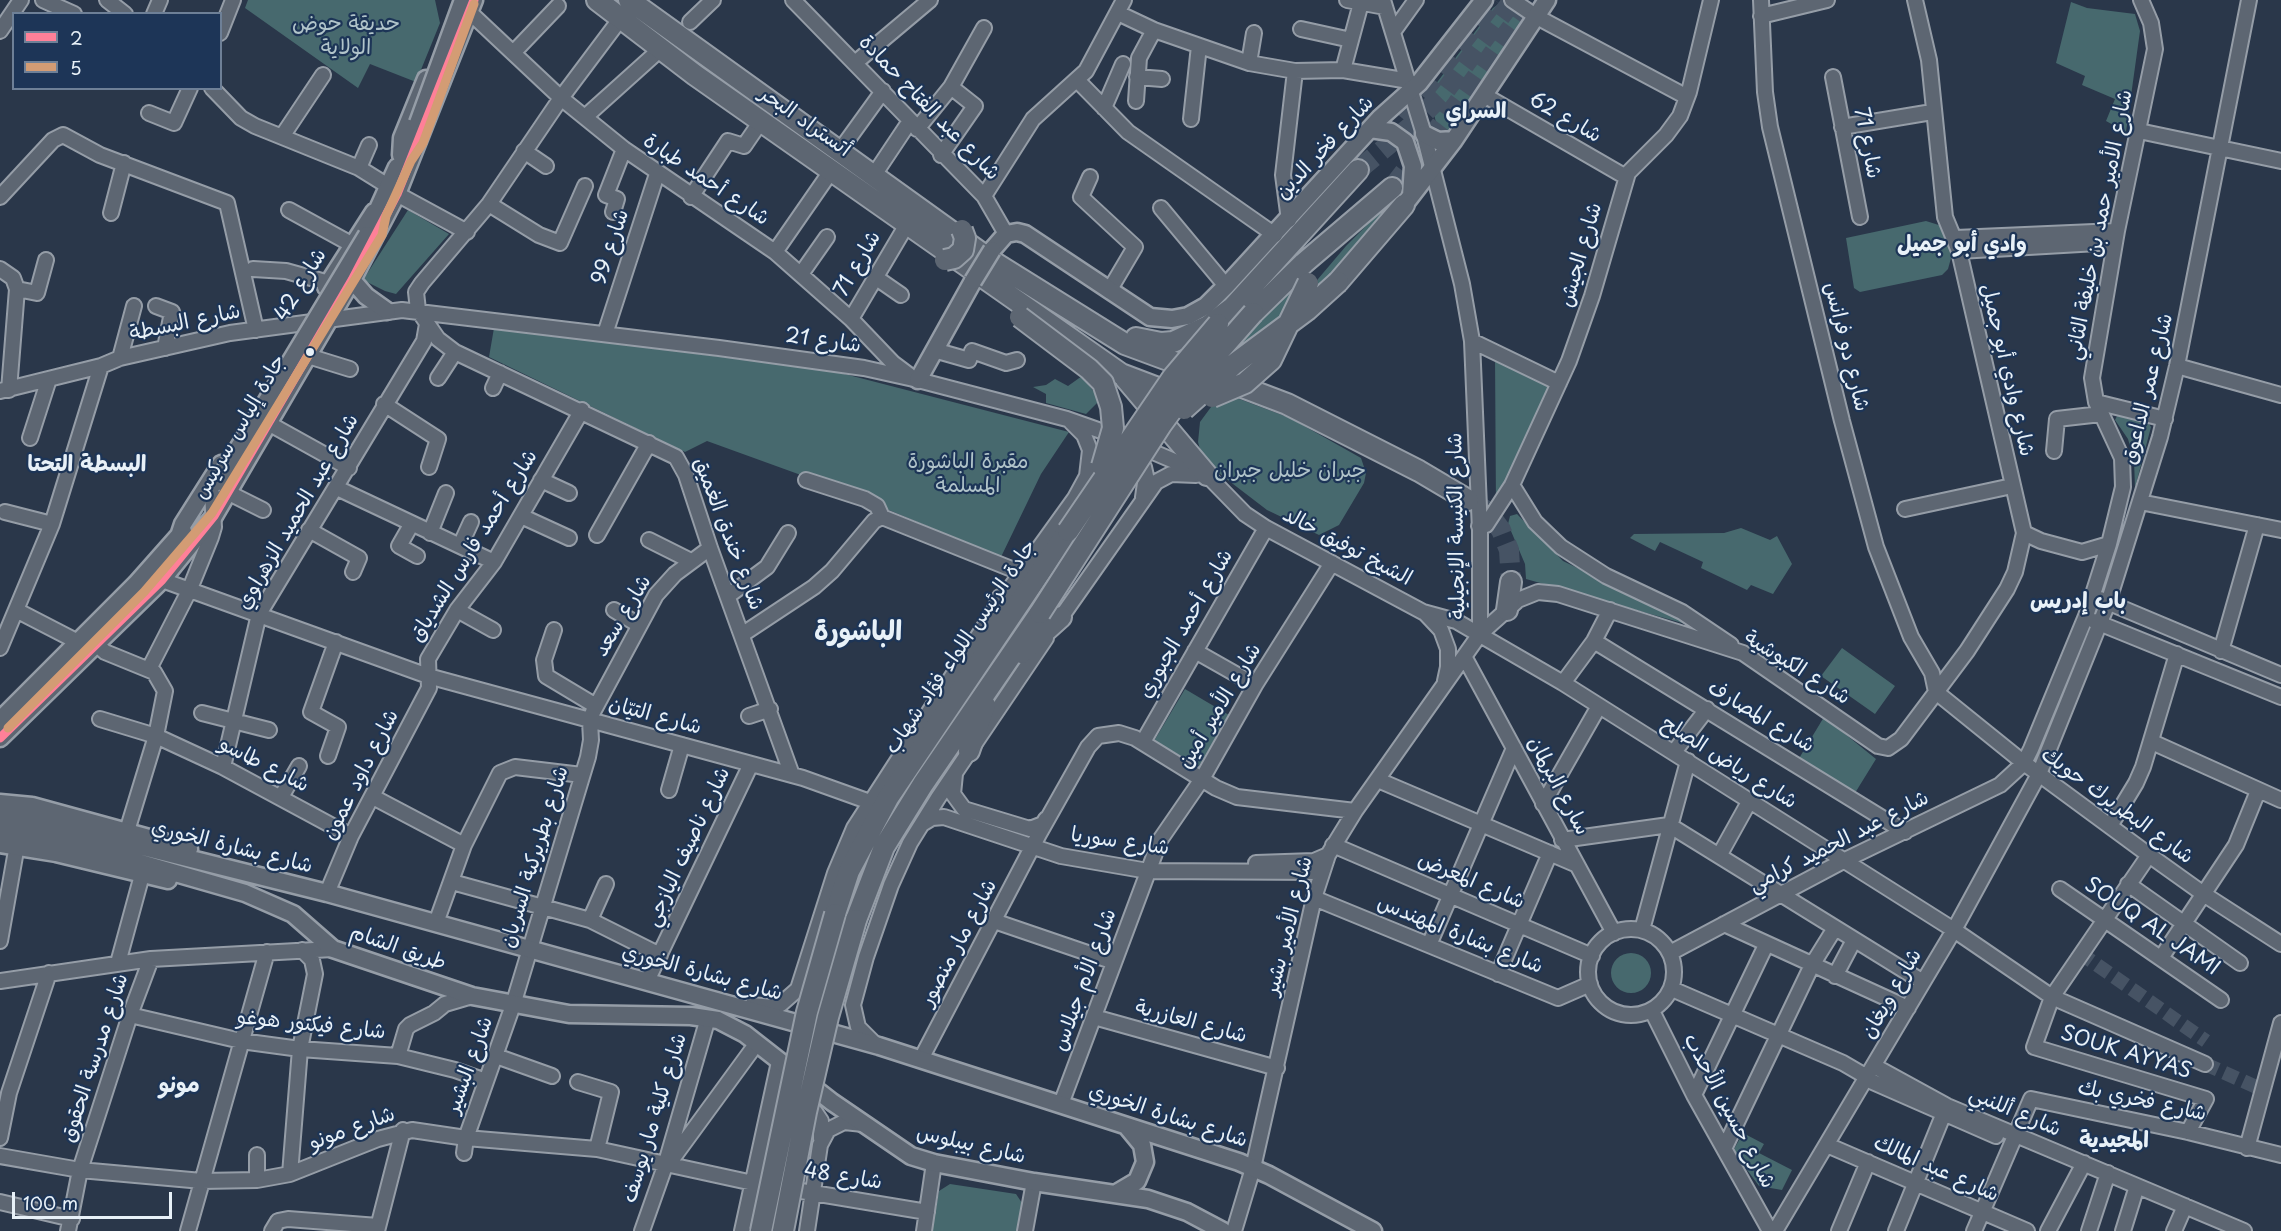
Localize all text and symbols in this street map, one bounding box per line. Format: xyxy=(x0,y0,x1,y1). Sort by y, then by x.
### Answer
park label: حديقة حوض الولاية xyxy=(292,11,400,61)
legend xyxy=(12,12,222,90)
text: 2 xyxy=(70,24,83,51)
street label: شارع عبد الفتاح حمادة xyxy=(853,30,1005,186)
text: 5 xyxy=(70,54,82,81)
street label: أتستراد البحر xyxy=(754,81,856,163)
street label: شارع 62 xyxy=(1524,87,1606,149)
street label: شارع الأمير حمد بن خليفة الثاني xyxy=(2061,88,2139,362)
street label: شارع فخر الدين xyxy=(1270,91,1380,205)
district label: السراي xyxy=(1445,99,1507,125)
street label: شارع 71 xyxy=(1848,105,1886,181)
street label: شارع أحمد طبارة xyxy=(638,129,774,231)
street label: شارع الجيش xyxy=(1554,200,1608,310)
street label: شارع 99 xyxy=(587,206,635,288)
street label: شارع 71 xyxy=(829,227,887,301)
district label: وادي أبو جميل xyxy=(1897,232,2027,258)
street label: شارع 42 xyxy=(270,244,332,326)
street label: شارع دو فرانس xyxy=(1818,280,1874,414)
street label: شارع وادي أبو جميل xyxy=(1975,281,2039,459)
street label: شارع البسطة xyxy=(127,299,243,347)
street label: شارع عمر الداعوق xyxy=(2117,311,2179,467)
street label: شارع 21 xyxy=(783,323,863,359)
unlabelled marker xyxy=(304,346,316,358)
street label: جادة إلياس سركيس xyxy=(188,350,292,504)
street label: شارع عبد الحميد الزهراوي xyxy=(232,409,364,615)
street label: شارع الكنيسة الإنجيلية xyxy=(1443,432,1471,620)
street label: شارع أحمد فارس الشدياق xyxy=(404,445,544,647)
park label: مقبرة الباشورة المسلمة xyxy=(907,449,1029,499)
district label: البسطة التحتا xyxy=(28,452,146,478)
street label: شارع خندق الغميق xyxy=(687,454,769,614)
park label: جبران خليل جبران xyxy=(1214,458,1366,484)
street label: الشيخ توفيق خالد xyxy=(1278,502,1416,592)
street label: جادة الرئيس اللواء فؤاد شهاب xyxy=(880,535,1042,759)
street label: شارع أحمد الجبوري xyxy=(1133,545,1239,703)
street label: شارع سعد xyxy=(589,570,657,662)
district label: باب إدريس xyxy=(2030,589,2126,615)
district label: الباشورة xyxy=(814,617,902,649)
street label: شارع الكبوشية xyxy=(1739,625,1855,711)
street label: شارع الأمير أمين xyxy=(1173,639,1267,773)
street label: شارع المصارف xyxy=(1703,675,1819,759)
street label: شارع التيّان xyxy=(606,692,704,740)
street label: شارع داود عمون xyxy=(317,705,405,845)
street label: شارع رياض الصلح xyxy=(1656,711,1802,815)
street label: شارع طاسو xyxy=(215,732,313,798)
street label: سارع البرلمان xyxy=(1521,732,1595,840)
street label: شارع البطريرك حويك xyxy=(2036,742,2198,870)
street label: شارع بطريركية السريان xyxy=(495,763,575,951)
street label: شارع ناصيف اليازجي xyxy=(640,763,736,931)
street label: شارع عبد الحميد كرامي xyxy=(1745,786,1933,898)
street label: شارع بشارة الخوري xyxy=(149,815,315,879)
street label: شارع سوريا xyxy=(1069,823,1171,861)
street label: شارع المعرض xyxy=(1414,847,1528,915)
street label: شارع الأمير بشير xyxy=(1260,854,1318,998)
street label: SOUQ AL JAMI xyxy=(2080,872,2224,982)
street label: شارع مار منصور xyxy=(915,875,1003,1011)
street label: شارع بشارة المهندس xyxy=(1373,890,1547,980)
street label: شارع الأم جيلاس xyxy=(1048,905,1122,1055)
street label: طريق الشام xyxy=(347,920,449,976)
street label: شارع بشارة الخوري xyxy=(619,939,785,1007)
street label: شارع ويغان xyxy=(1856,945,1928,1043)
street label: شارع مدرسة الحقوق xyxy=(56,970,134,1146)
street label: شارع العازرية xyxy=(1132,995,1250,1049)
street label: شارع فيكتور هوغو xyxy=(235,1005,387,1045)
street label: شارع البشير xyxy=(441,1013,499,1117)
street label: SOUK AYYAS xyxy=(2057,1021,2195,1085)
street label: شارع حسين الأحدب xyxy=(1678,1029,1780,1193)
street label: شارع كلية مار يوسف xyxy=(617,1030,693,1206)
district label: مونو xyxy=(158,1073,200,1099)
street label: شارع فخري بك xyxy=(2075,1075,2209,1127)
street label: شارع بشارة الخوري xyxy=(1085,1078,1251,1154)
street label: شارع أللنبي xyxy=(1965,1081,2065,1143)
street label: شارع مونو xyxy=(305,1102,399,1156)
street label: شارع بيبلوس xyxy=(914,1120,1028,1170)
district label: المجيدية xyxy=(2079,1128,2149,1154)
street label: شارع عبد المالك xyxy=(1869,1130,2003,1208)
street label: شارع 48 xyxy=(802,1158,884,1196)
scale bar xyxy=(15,1180,176,1218)
text: 100 m xyxy=(23,1189,78,1216)

